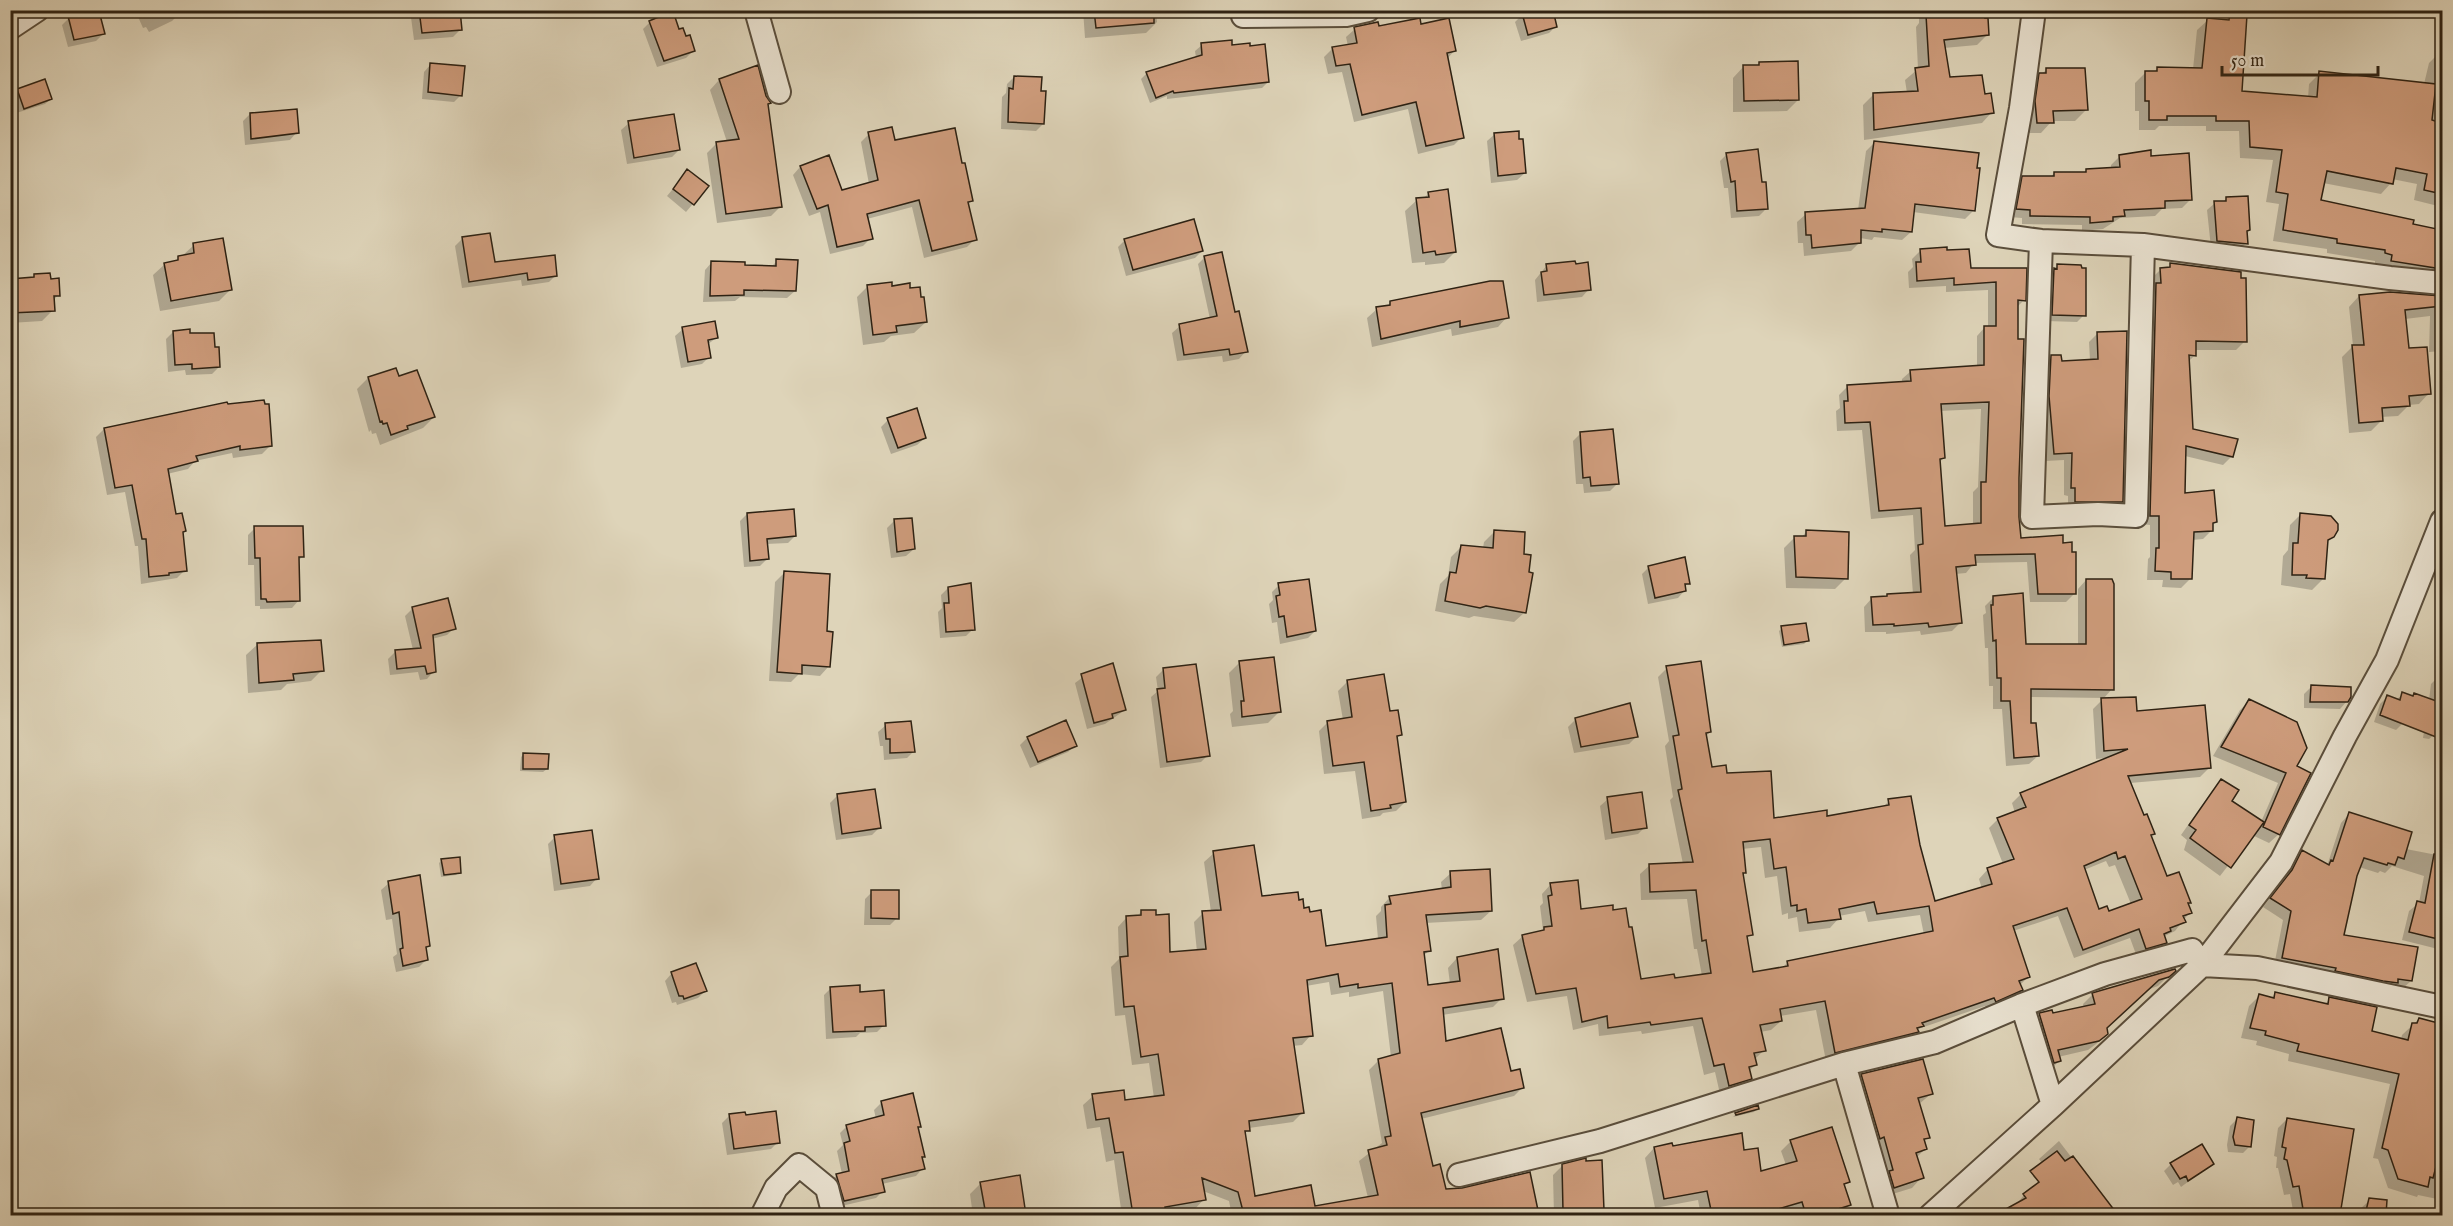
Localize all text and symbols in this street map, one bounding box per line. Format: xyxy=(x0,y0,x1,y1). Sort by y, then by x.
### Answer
scale bar xyxy=(2222,39,2378,77)
text: 50 m xyxy=(2231,50,2264,73)

